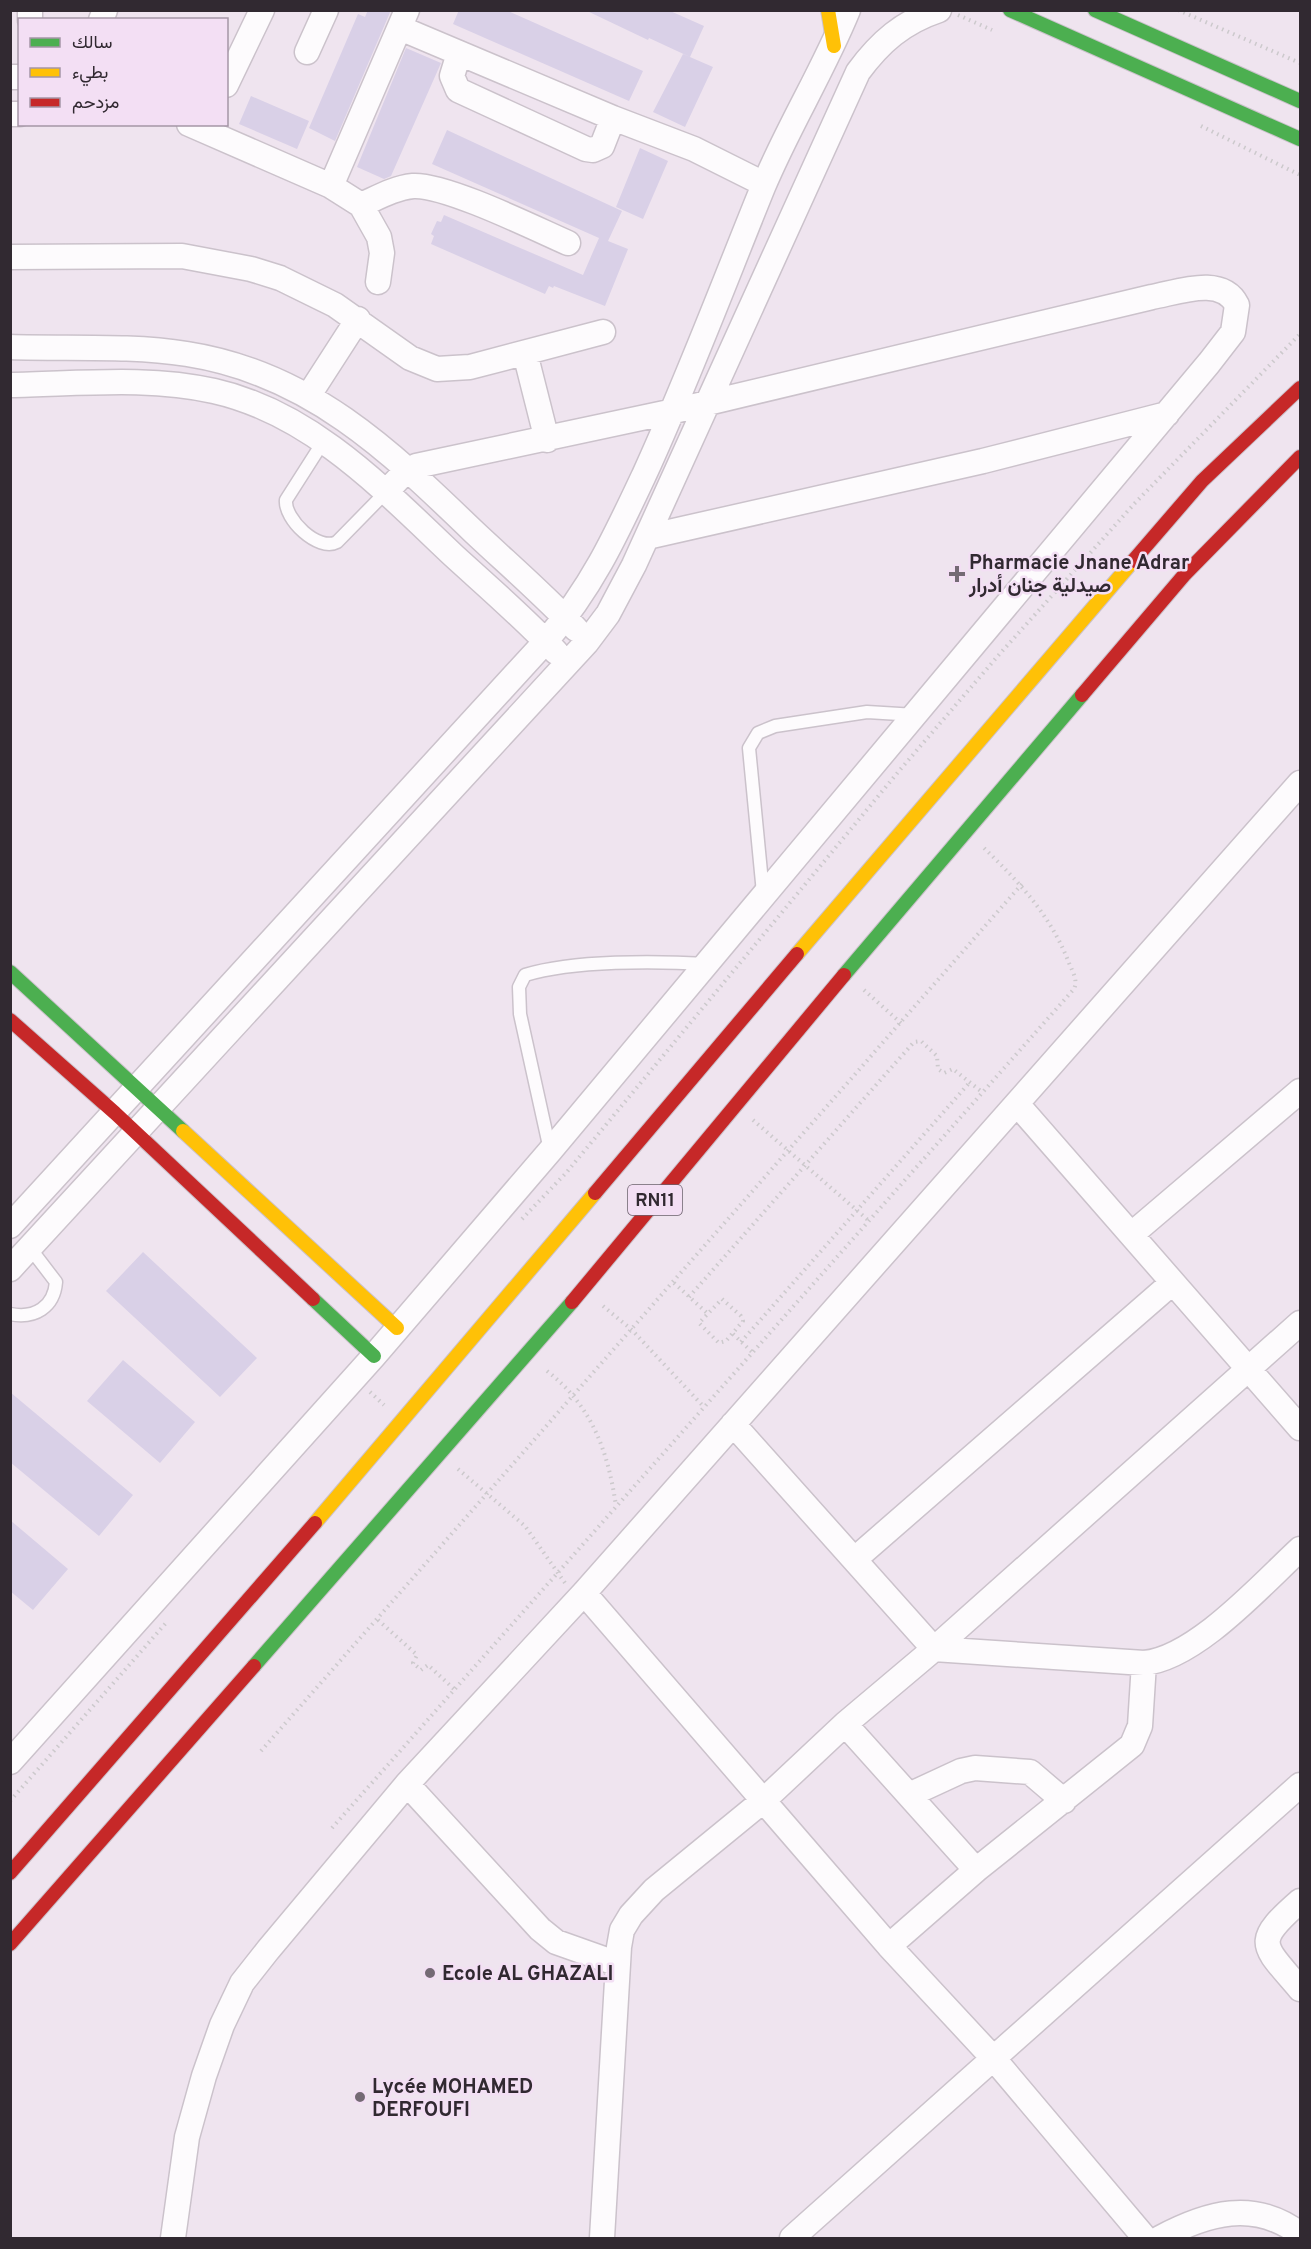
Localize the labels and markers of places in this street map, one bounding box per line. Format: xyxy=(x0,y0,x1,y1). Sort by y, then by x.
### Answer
place label: Pharmacie Jnane Adrar صيدلية جنان أدرار xyxy=(968,551,1190,600)
marker: Pharmacie Jnane Adrar صيدلية جنان أدرار xyxy=(950,567,964,581)
place label: Ecole AL GHAZALI xyxy=(442,1962,613,1988)
marker: Ecole AL GHAZALI xyxy=(423,1966,437,1980)
place label: Lycée MOHAMED DERFOUFI xyxy=(372,2075,533,2124)
marker: Lycée MOHAMED DERFOUFI xyxy=(353,2090,367,2104)

